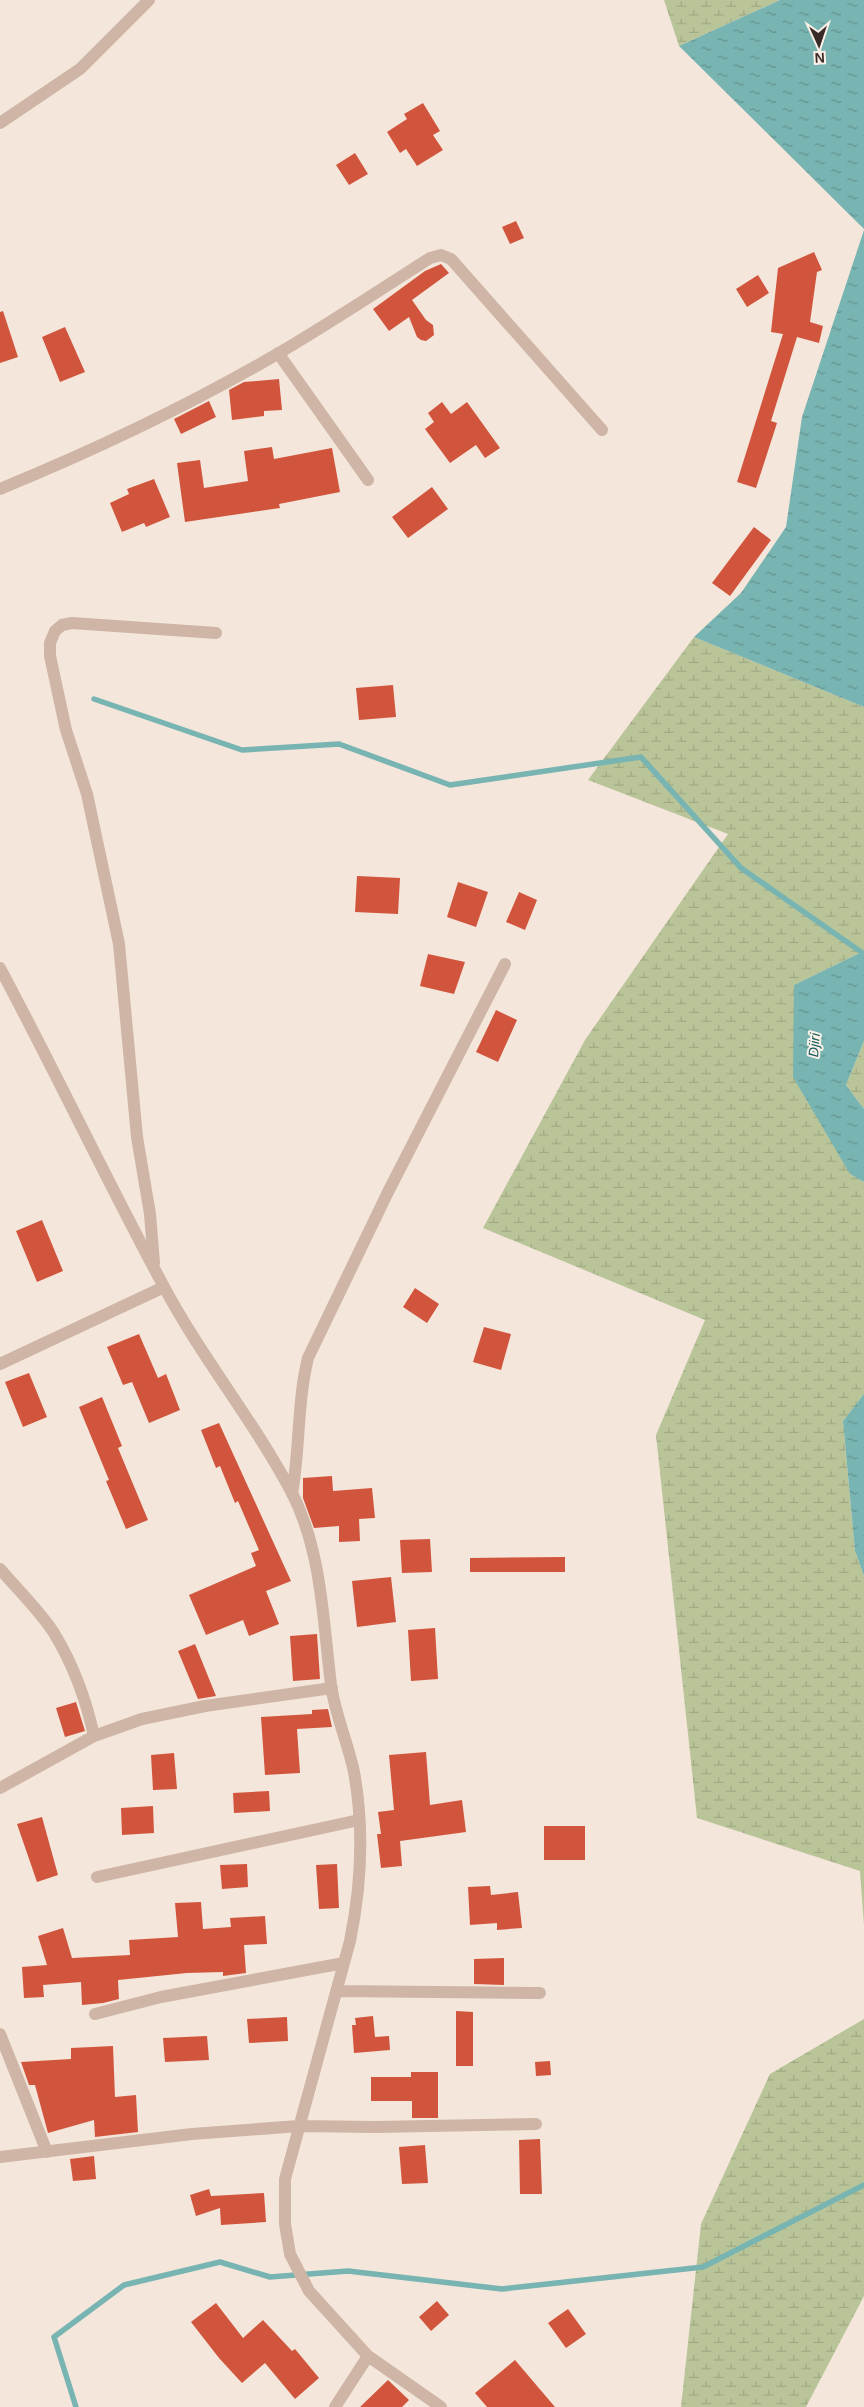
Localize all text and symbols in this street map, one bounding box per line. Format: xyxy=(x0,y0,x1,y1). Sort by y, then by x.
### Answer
north arrow xyxy=(794,20,844,70)
text: N xyxy=(814,50,825,66)
water label: Djiri xyxy=(805,1031,823,1058)

